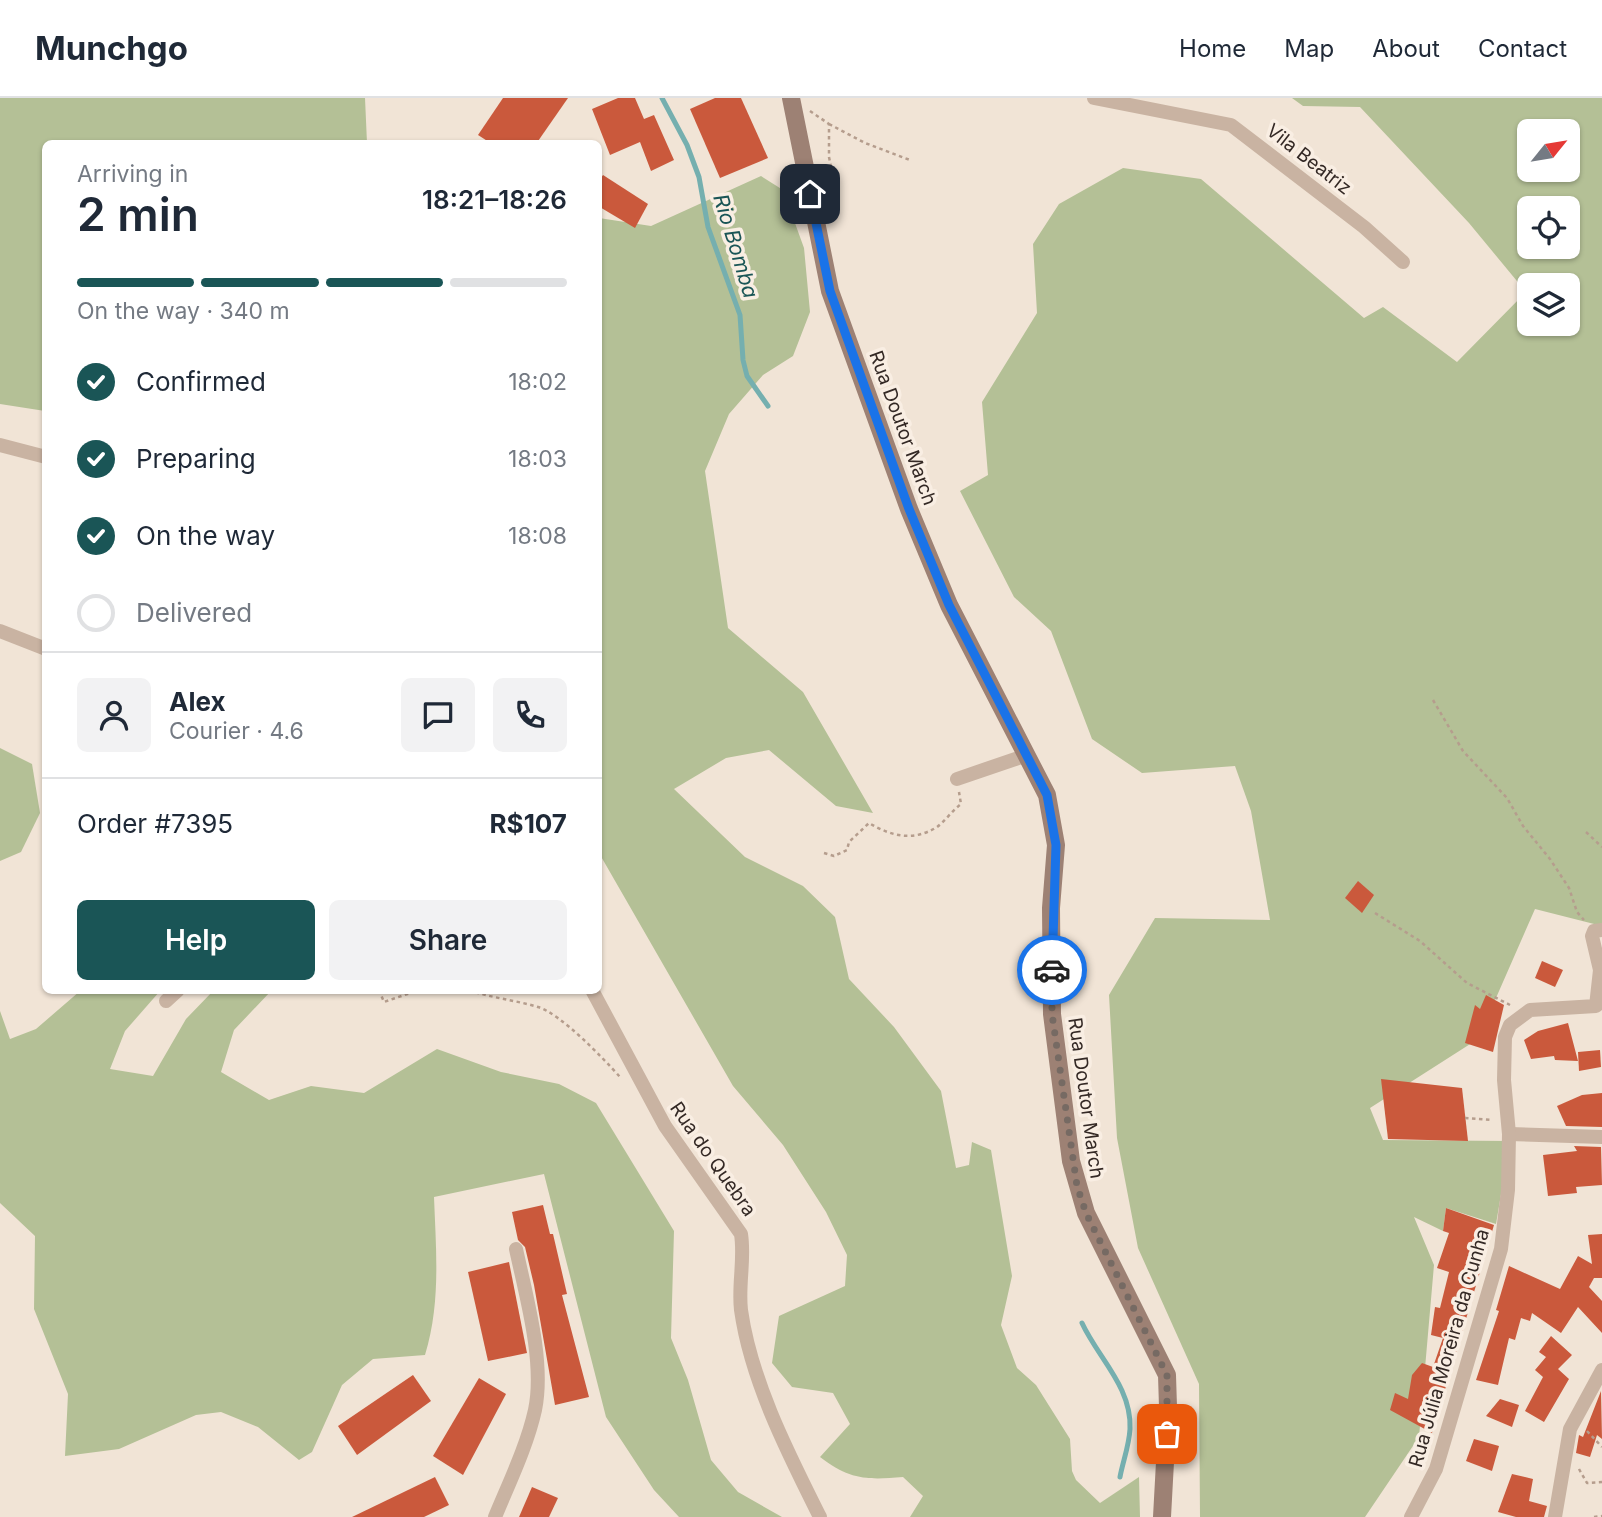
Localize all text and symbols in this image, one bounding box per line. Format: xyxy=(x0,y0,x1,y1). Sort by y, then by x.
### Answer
text: Munchgo xyxy=(35,28,188,68)
text: Home xyxy=(1179,34,1246,63)
text: Map xyxy=(1284,34,1334,63)
text: About xyxy=(1372,34,1440,63)
text: Contact xyxy=(1478,34,1567,63)
street label: Vila Beatriz xyxy=(1262,119,1356,199)
north arrow xyxy=(1517,119,1580,182)
map controls xyxy=(1517,119,1580,336)
text: Arriving in xyxy=(77,160,188,188)
pin xyxy=(780,164,840,224)
icon: home xyxy=(791,175,829,213)
text: 18:21–18:26 xyxy=(422,184,567,215)
text: 2 min xyxy=(77,186,199,242)
water label: Rio Bomba xyxy=(708,191,764,301)
button: locate xyxy=(1517,196,1580,259)
button: layers xyxy=(1517,273,1580,336)
text: On the way · 340 m xyxy=(77,297,290,325)
street label: Rua Doutor March xyxy=(864,348,942,508)
icon: check xyxy=(77,363,115,401)
text: Confirmed xyxy=(136,366,266,397)
text: 18:02 xyxy=(508,368,567,396)
icon: check xyxy=(77,440,115,478)
text: Preparing xyxy=(136,443,256,474)
text: 18:03 xyxy=(508,445,567,473)
icon: check xyxy=(77,517,115,555)
text: On the way xyxy=(136,520,275,551)
text: 18:08 xyxy=(508,522,567,550)
text: Delivered xyxy=(136,597,252,628)
button: person xyxy=(77,678,151,752)
button: chat xyxy=(401,678,475,752)
button: phone xyxy=(493,678,567,752)
text: Alex xyxy=(169,686,226,717)
text: Courier · 4.6 xyxy=(169,717,304,745)
text: Order #7395 xyxy=(77,808,233,839)
text: R$107 xyxy=(490,808,567,839)
button: Help xyxy=(77,900,315,980)
button: Share xyxy=(329,900,567,980)
courier xyxy=(1017,935,1087,1005)
icon: car xyxy=(1033,951,1071,989)
street label: Rua Doutor March xyxy=(1063,1016,1109,1180)
street label: Rua do Quebra xyxy=(665,1097,761,1221)
street label: Rua Júlia Moreira da Cunha xyxy=(1404,1226,1494,1470)
pin xyxy=(1137,1404,1197,1464)
icon: bag xyxy=(1148,1415,1186,1453)

